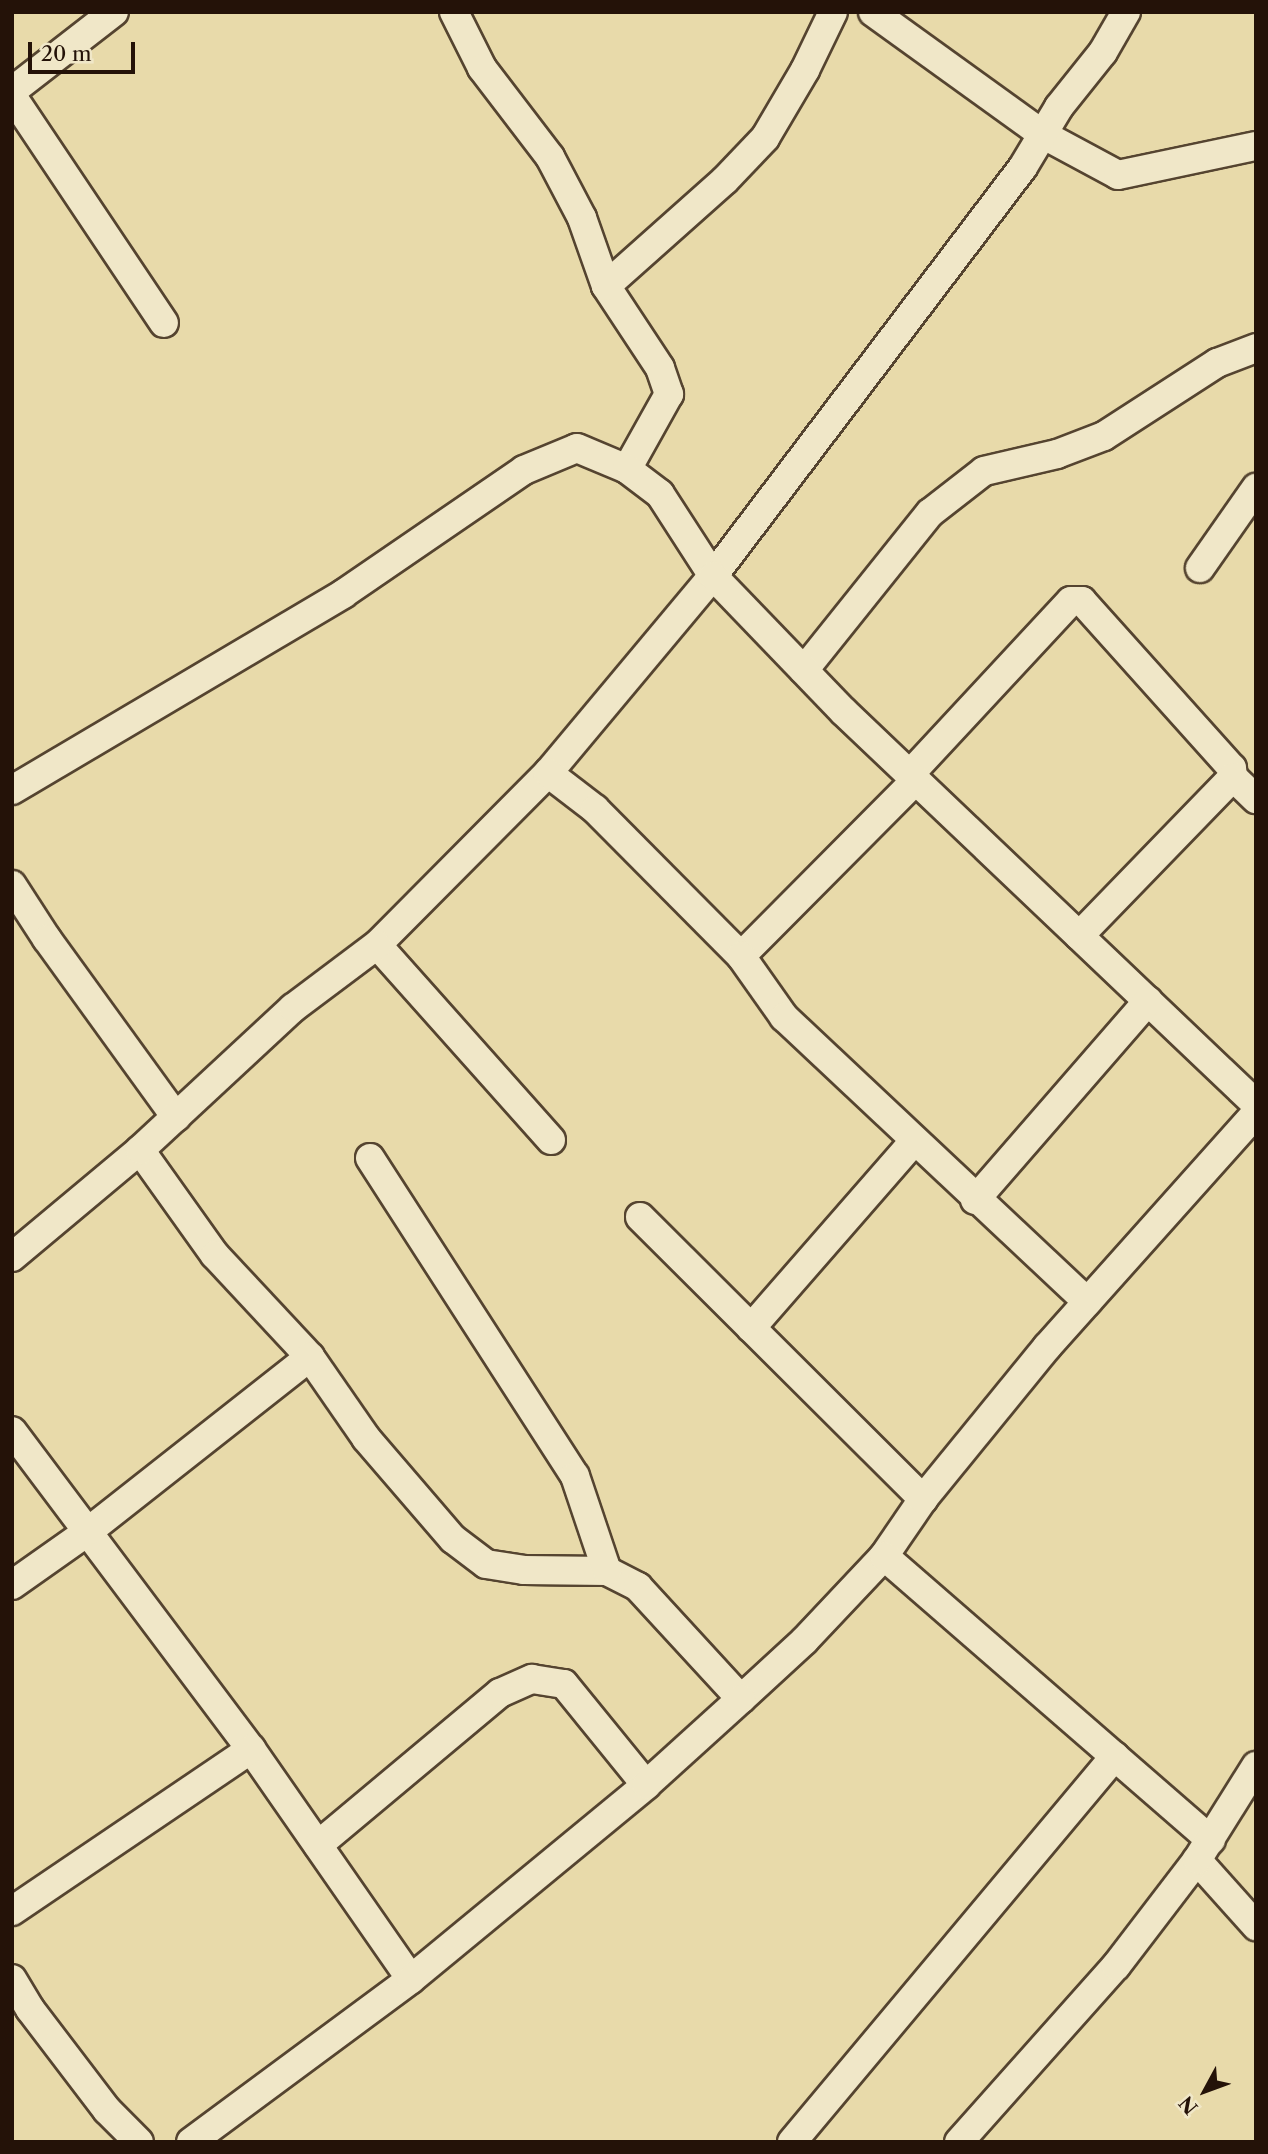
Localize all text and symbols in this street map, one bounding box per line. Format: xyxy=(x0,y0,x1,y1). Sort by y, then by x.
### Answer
scale bar xyxy=(32,28,138,72)
text: 20 m xyxy=(41,41,92,66)
north arrow xyxy=(1170,2056,1240,2126)
text: N xyxy=(1175,2091,1203,2119)

